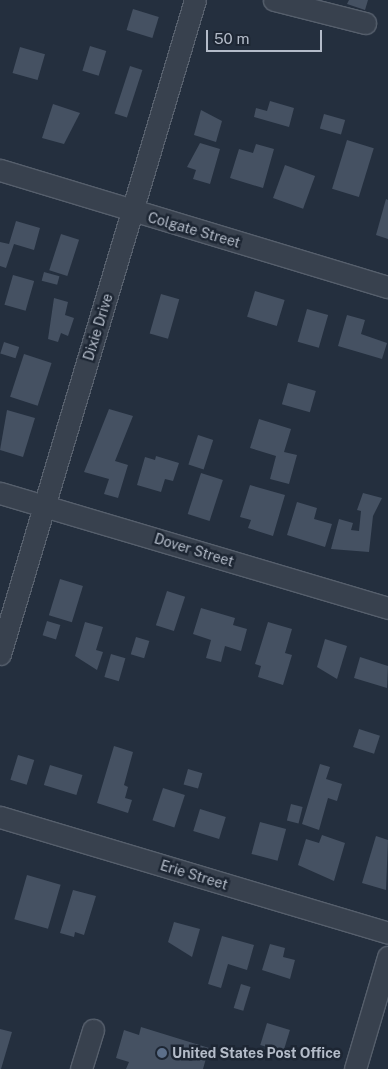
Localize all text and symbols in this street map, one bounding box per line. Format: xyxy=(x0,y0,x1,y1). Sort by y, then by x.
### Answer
scale bar xyxy=(208,20,324,52)
text: 50 m xyxy=(214,30,249,47)
street label: Colgate Street xyxy=(146,209,242,251)
street label: Dixie Drive xyxy=(80,291,116,363)
street label: Dover Street xyxy=(152,530,236,570)
street label: Erie Street xyxy=(158,857,230,893)
place label: United States Post Office xyxy=(172,1045,341,1061)
marker: United States Post Office xyxy=(156,1047,168,1059)

